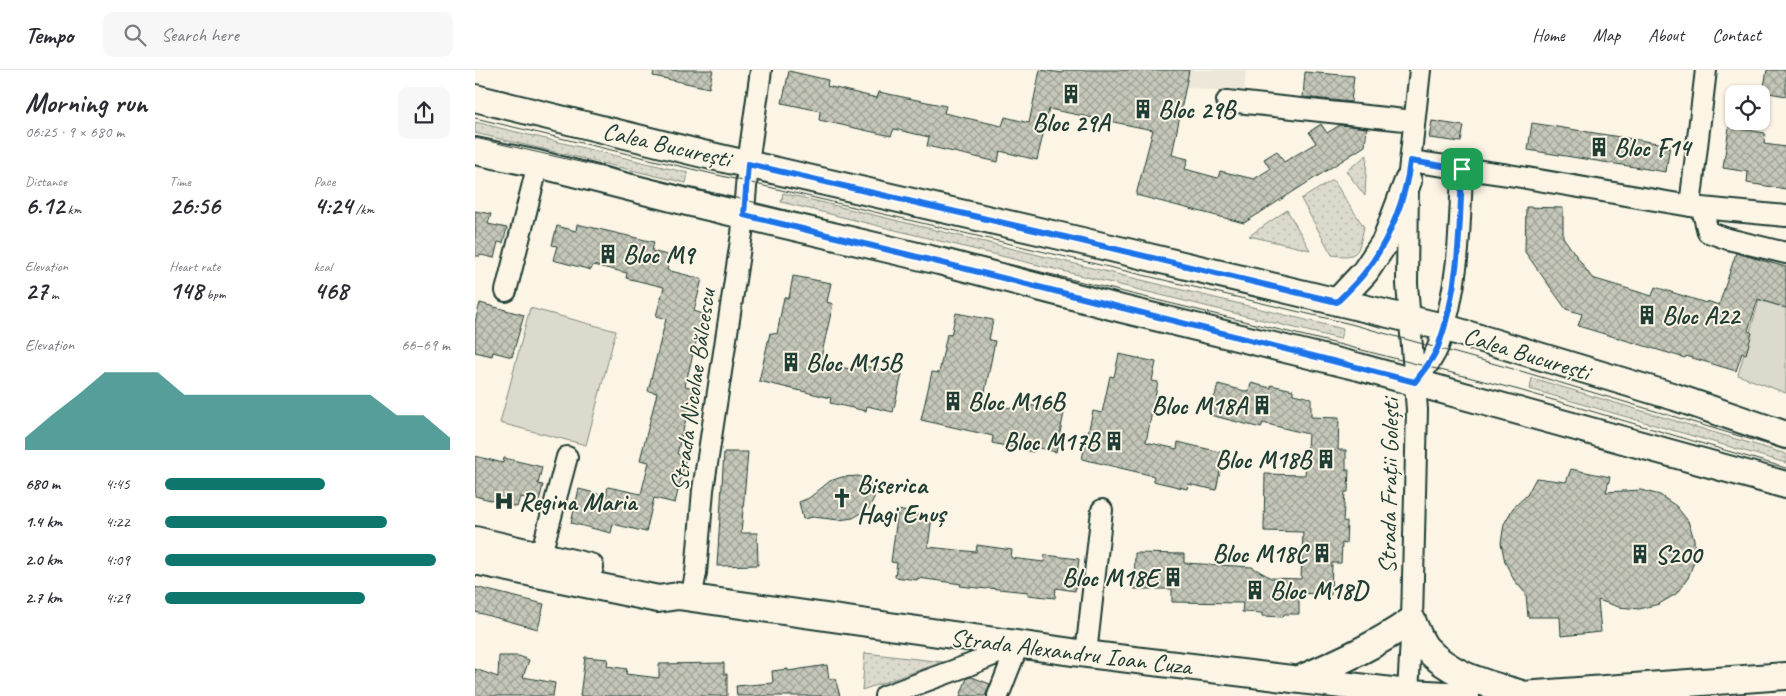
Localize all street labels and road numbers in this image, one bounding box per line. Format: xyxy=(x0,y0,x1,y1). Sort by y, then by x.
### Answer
street label: Calea București xyxy=(600,115,737,176)
street label: Strada Nicolae Bălcescu xyxy=(663,285,723,493)
street label: Calea București xyxy=(1460,320,1597,389)
street label: Strada Frații Golești xyxy=(1371,395,1407,574)
street label: Strada Alexandru Ioan Cuza xyxy=(948,621,1196,683)

